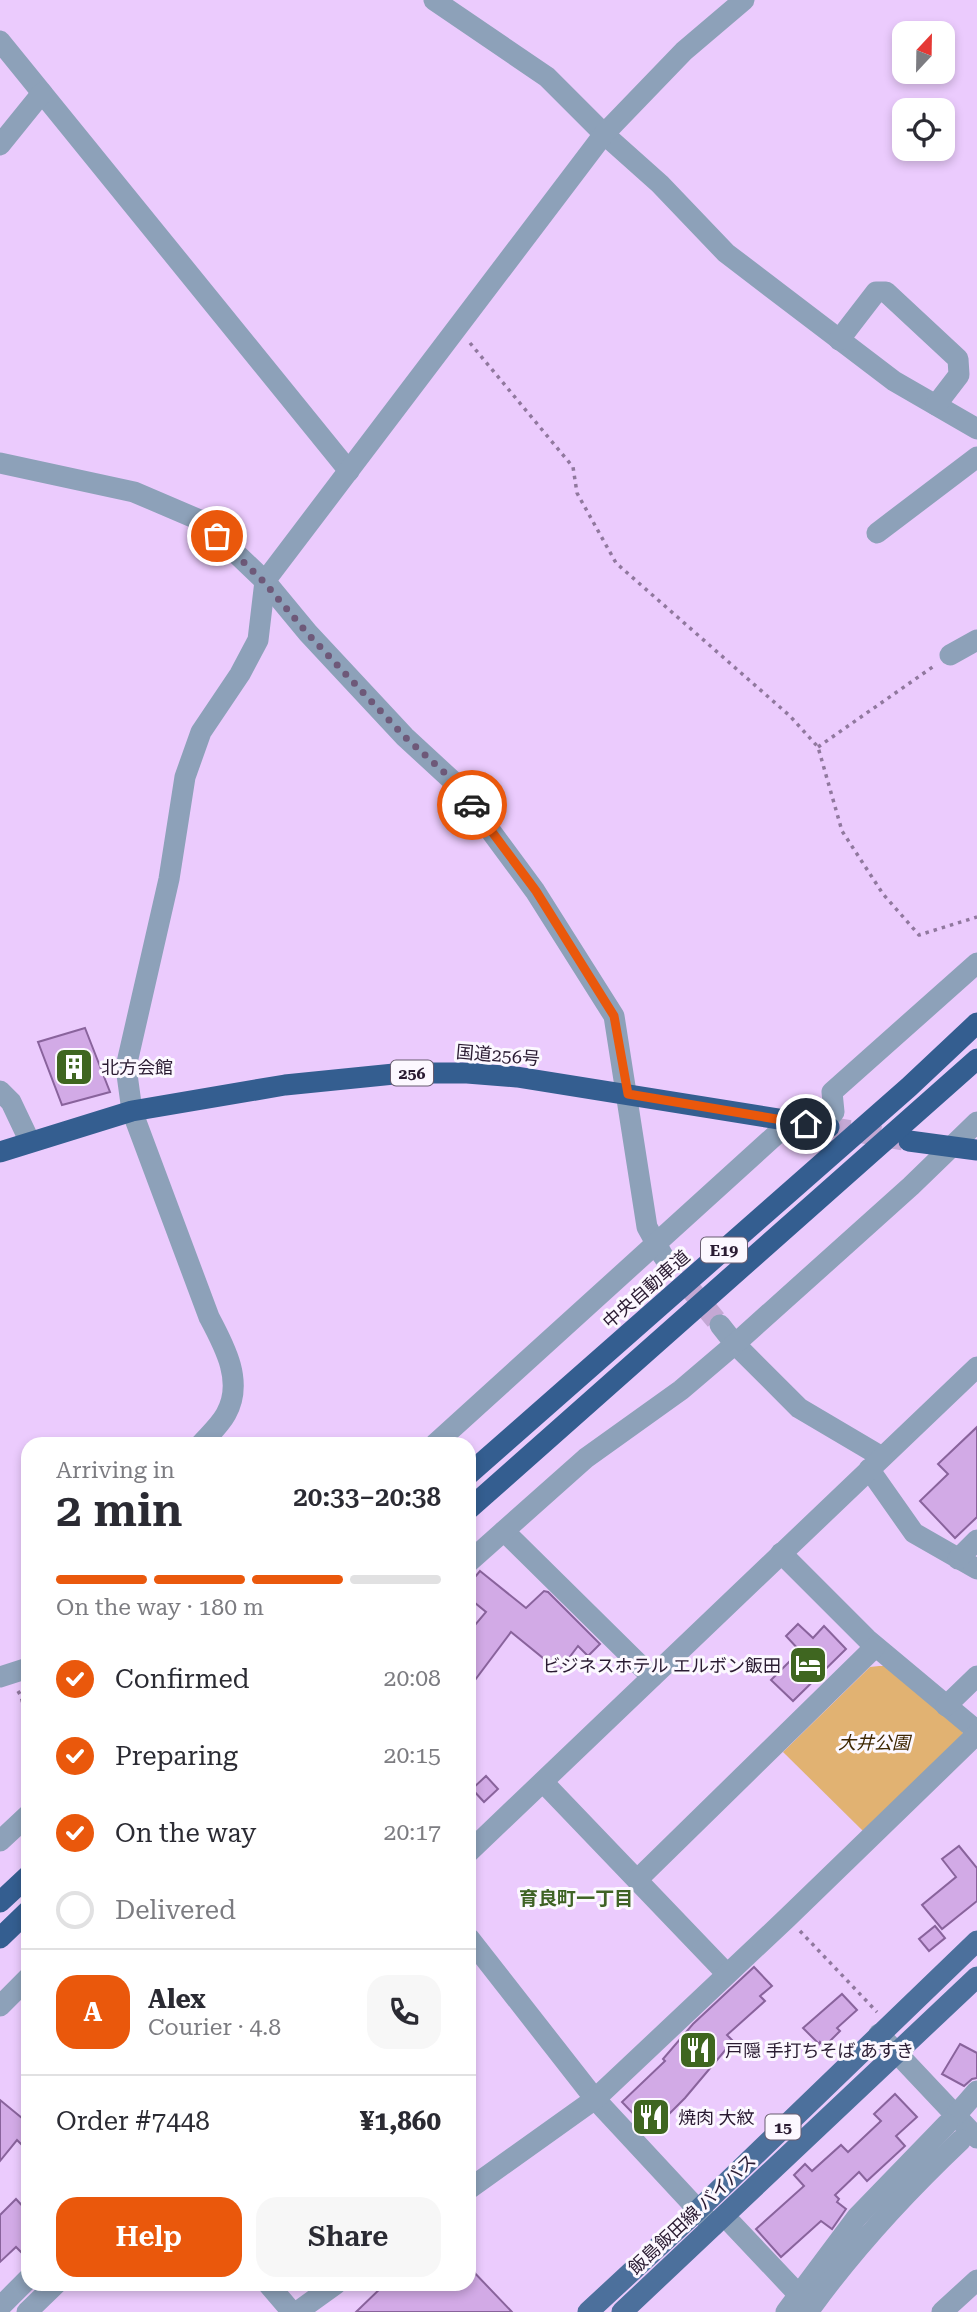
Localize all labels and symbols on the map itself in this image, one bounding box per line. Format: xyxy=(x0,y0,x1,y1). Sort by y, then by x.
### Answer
north arrow xyxy=(892,21,956,84)
pin xyxy=(187,506,247,566)
courier xyxy=(437,770,507,840)
street label: 国道256号 xyxy=(455,1041,541,1069)
building icon: 北方会館 xyxy=(53,1046,95,1088)
place label: 北方会館 xyxy=(101,1057,173,1078)
road number: 256 xyxy=(391,1060,433,1086)
pin xyxy=(776,1094,836,1154)
road number: E19 xyxy=(701,1238,747,1262)
street label: 中央自動車道 xyxy=(598,1246,694,1332)
hotel icon: ビジネスホテル エルボン飯田 xyxy=(787,1644,829,1686)
place label: ビジネスホテル エルボン飯田 xyxy=(542,1655,781,1676)
park label: 大井公園 xyxy=(838,1732,913,1753)
district label: 育良町一丁目 xyxy=(519,1887,633,1910)
restaurant icon: 戸隠 手打ちそば あすき xyxy=(677,2029,719,2071)
place label: 戸隠 手打ちそば あすき xyxy=(725,2040,914,2061)
restaurant icon: 焼肉 大紋 xyxy=(630,2096,672,2138)
place label: 焼肉 大紋 xyxy=(678,2107,755,2128)
road number: 15 xyxy=(766,2114,800,2140)
street label: 飯島飯田線 バイパス xyxy=(624,2150,760,2278)

